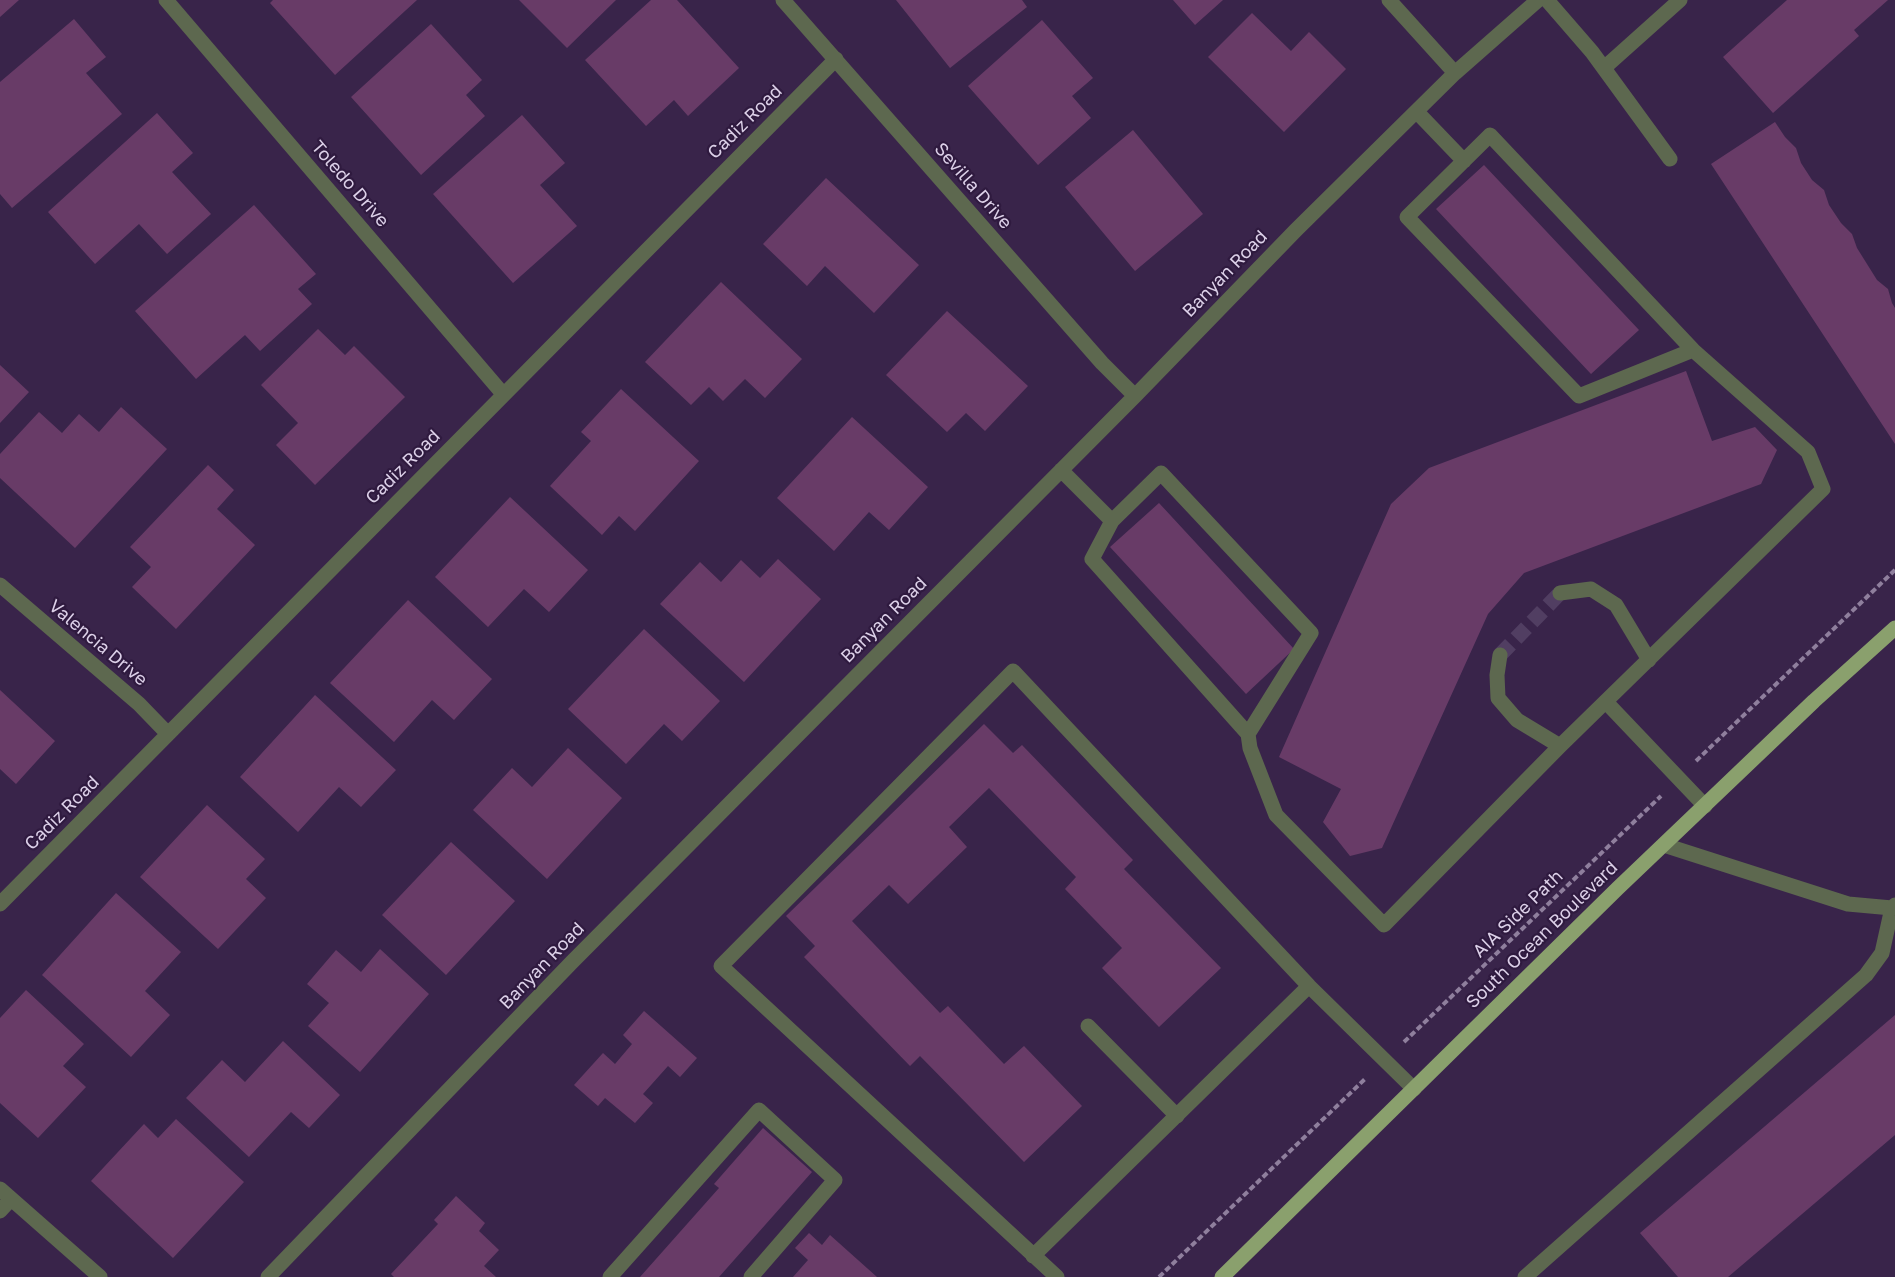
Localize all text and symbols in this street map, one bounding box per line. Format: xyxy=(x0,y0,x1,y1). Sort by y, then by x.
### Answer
street label: Cadiz Road xyxy=(703,80,787,164)
street label: Toledo Drive xyxy=(307,136,393,232)
street label: Sevilla Drive xyxy=(930,138,1016,234)
street label: Banyan Road xyxy=(1178,226,1272,322)
street label: Cadiz Road xyxy=(361,425,445,509)
street label: Banyan Road xyxy=(837,573,931,667)
street label: Valencia Drive xyxy=(44,595,152,691)
street label: Cadiz Road xyxy=(20,771,104,855)
street label: South Ocean Boulevard xyxy=(1462,857,1622,1013)
street label: AIA Side Path xyxy=(1469,866,1567,962)
street label: Banyan Road xyxy=(495,918,589,1014)

